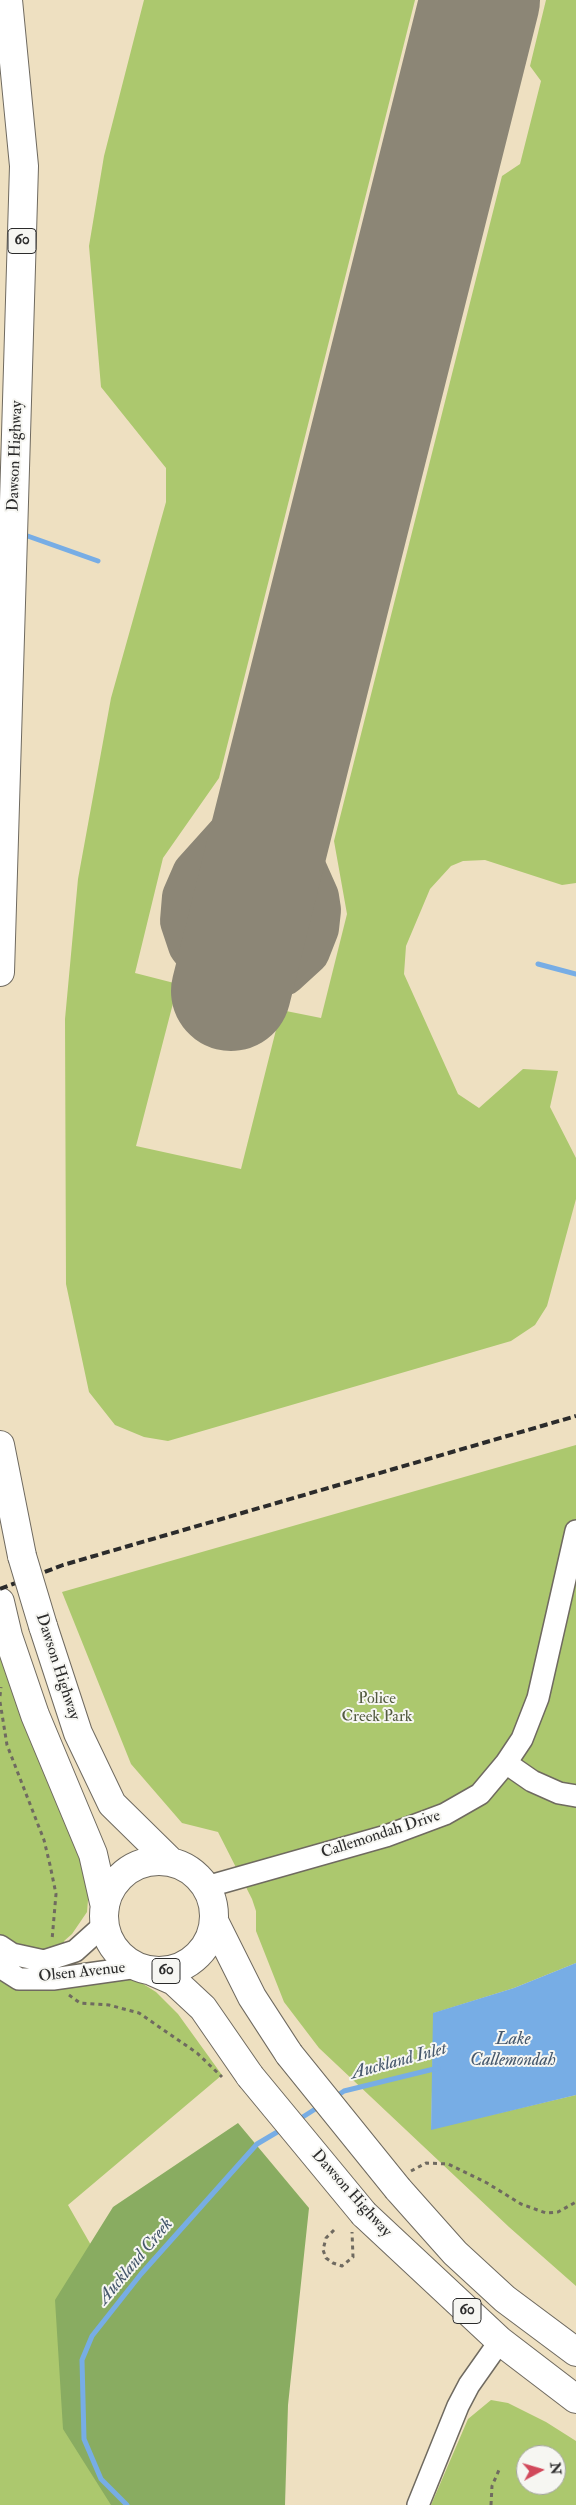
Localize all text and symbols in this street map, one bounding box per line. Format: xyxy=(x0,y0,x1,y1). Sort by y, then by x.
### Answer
road number: 60 xyxy=(8,228,36,254)
street label: Dawson Highway xyxy=(4,400,28,512)
street label: Dawson Highway xyxy=(31,1611,83,1723)
park label: Police Creek Park xyxy=(341,1690,413,1728)
street label: Callemondah Drive xyxy=(319,1807,443,1863)
road number: 60 xyxy=(152,1958,180,1984)
street label: Olsen Avenue xyxy=(38,1959,126,1987)
water label: Lake Callemondah xyxy=(470,2029,556,2072)
water label: Auckland Inlet xyxy=(349,2039,449,2085)
street label: Dawson Highway xyxy=(307,2146,395,2242)
water label: Auckland Creek xyxy=(94,2215,178,2309)
road number: 60 xyxy=(453,2298,481,2324)
north arrow xyxy=(516,2445,566,2495)
text: N xyxy=(546,2461,565,2476)

